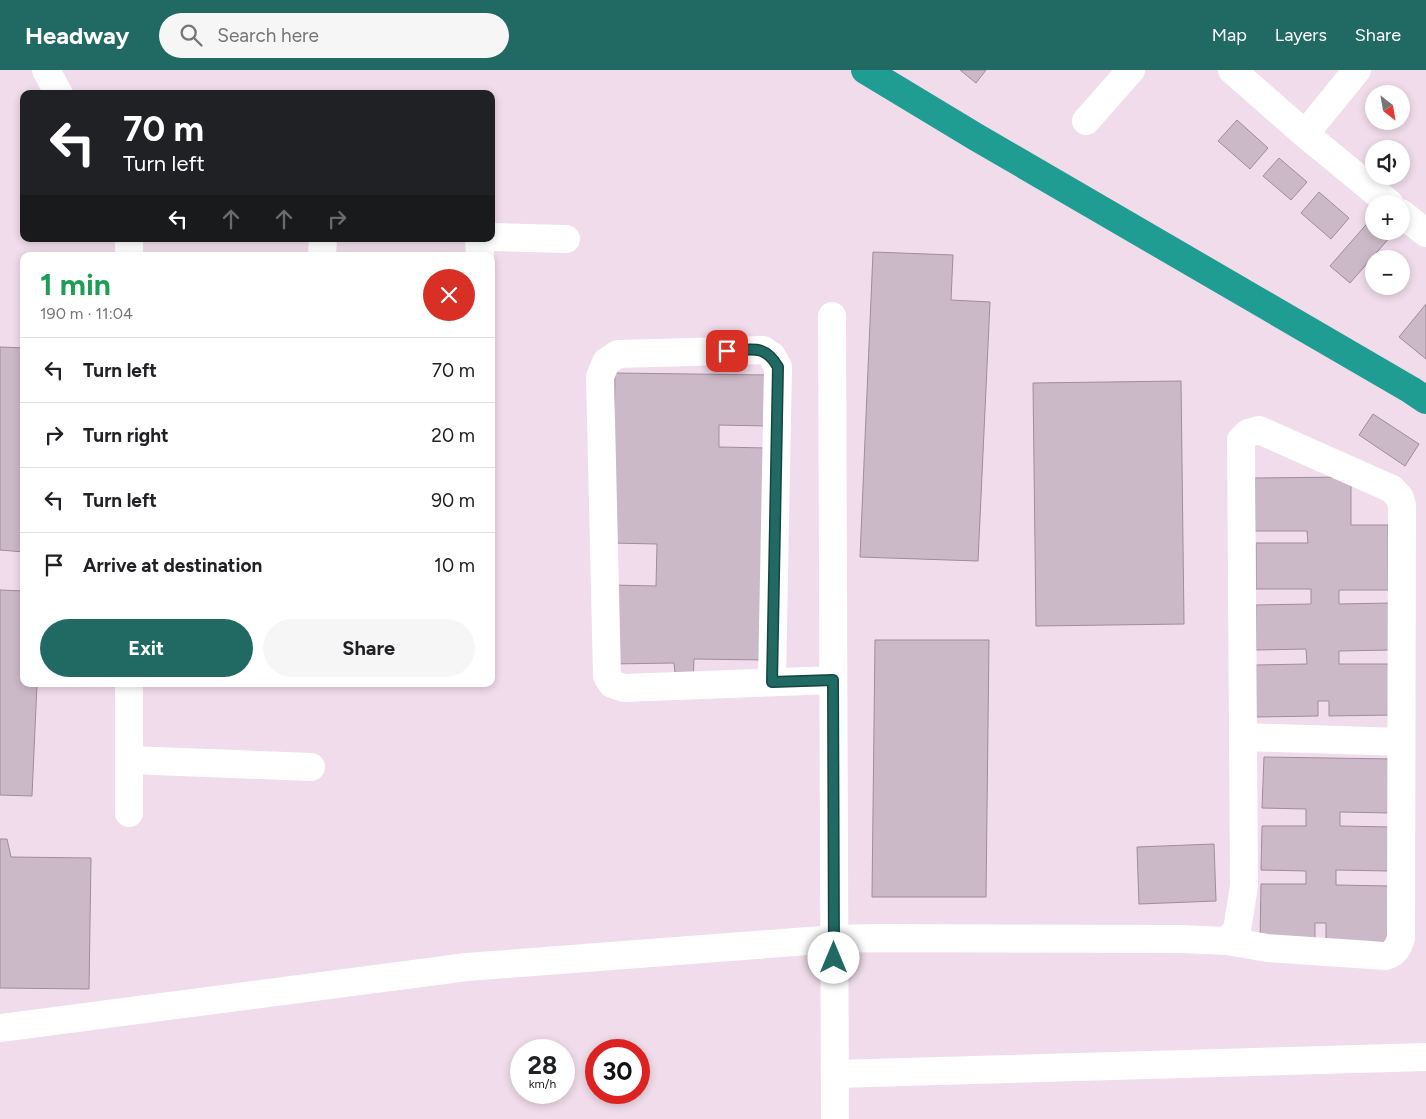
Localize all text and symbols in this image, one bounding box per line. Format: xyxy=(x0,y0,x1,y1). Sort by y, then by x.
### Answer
search box xyxy=(159,13,509,58)
text: Headway xyxy=(25,21,129,50)
icon: search xyxy=(177,21,205,49)
text: Search here xyxy=(217,24,319,47)
text: Map xyxy=(1212,24,1247,46)
text: Layers xyxy=(1275,24,1327,46)
text: Share xyxy=(1355,24,1401,46)
north arrow xyxy=(1365,85,1410,130)
map controls xyxy=(1365,85,1410,295)
text: 70 m xyxy=(123,108,204,150)
icon: left xyxy=(40,110,105,175)
button: sound xyxy=(1365,140,1410,185)
text: Turn left xyxy=(123,150,205,177)
button: + xyxy=(1365,195,1410,240)
icon: left xyxy=(164,205,192,233)
icon: ahead xyxy=(217,205,245,233)
icon: ahead xyxy=(270,205,298,233)
icon: right xyxy=(323,205,351,233)
button: − xyxy=(1365,250,1410,295)
text: 1 min xyxy=(40,266,111,303)
button: close xyxy=(423,269,475,321)
text: 190 m · 11:04 xyxy=(40,304,133,323)
pin xyxy=(706,330,748,372)
icon: arrive xyxy=(713,337,741,365)
icon: left xyxy=(40,356,68,384)
text: Turn left xyxy=(83,359,157,382)
text: 70 m xyxy=(432,359,475,382)
icon: right xyxy=(40,421,68,449)
text: Turn right xyxy=(83,424,169,447)
text: 20 m xyxy=(431,424,475,447)
icon: left xyxy=(40,486,68,514)
text: Turn left xyxy=(83,489,157,512)
text: 90 m xyxy=(431,489,475,512)
icon: arrive xyxy=(40,551,68,579)
text: Arrive at destination xyxy=(83,554,262,577)
text: 10 m xyxy=(434,554,475,577)
button: Exit xyxy=(40,619,253,677)
button: Share xyxy=(263,619,475,677)
position arrow xyxy=(807,931,859,983)
speed limit sign: 30 xyxy=(585,1039,650,1104)
text: 28 xyxy=(528,1050,557,1080)
text: km/h xyxy=(529,1077,556,1091)

